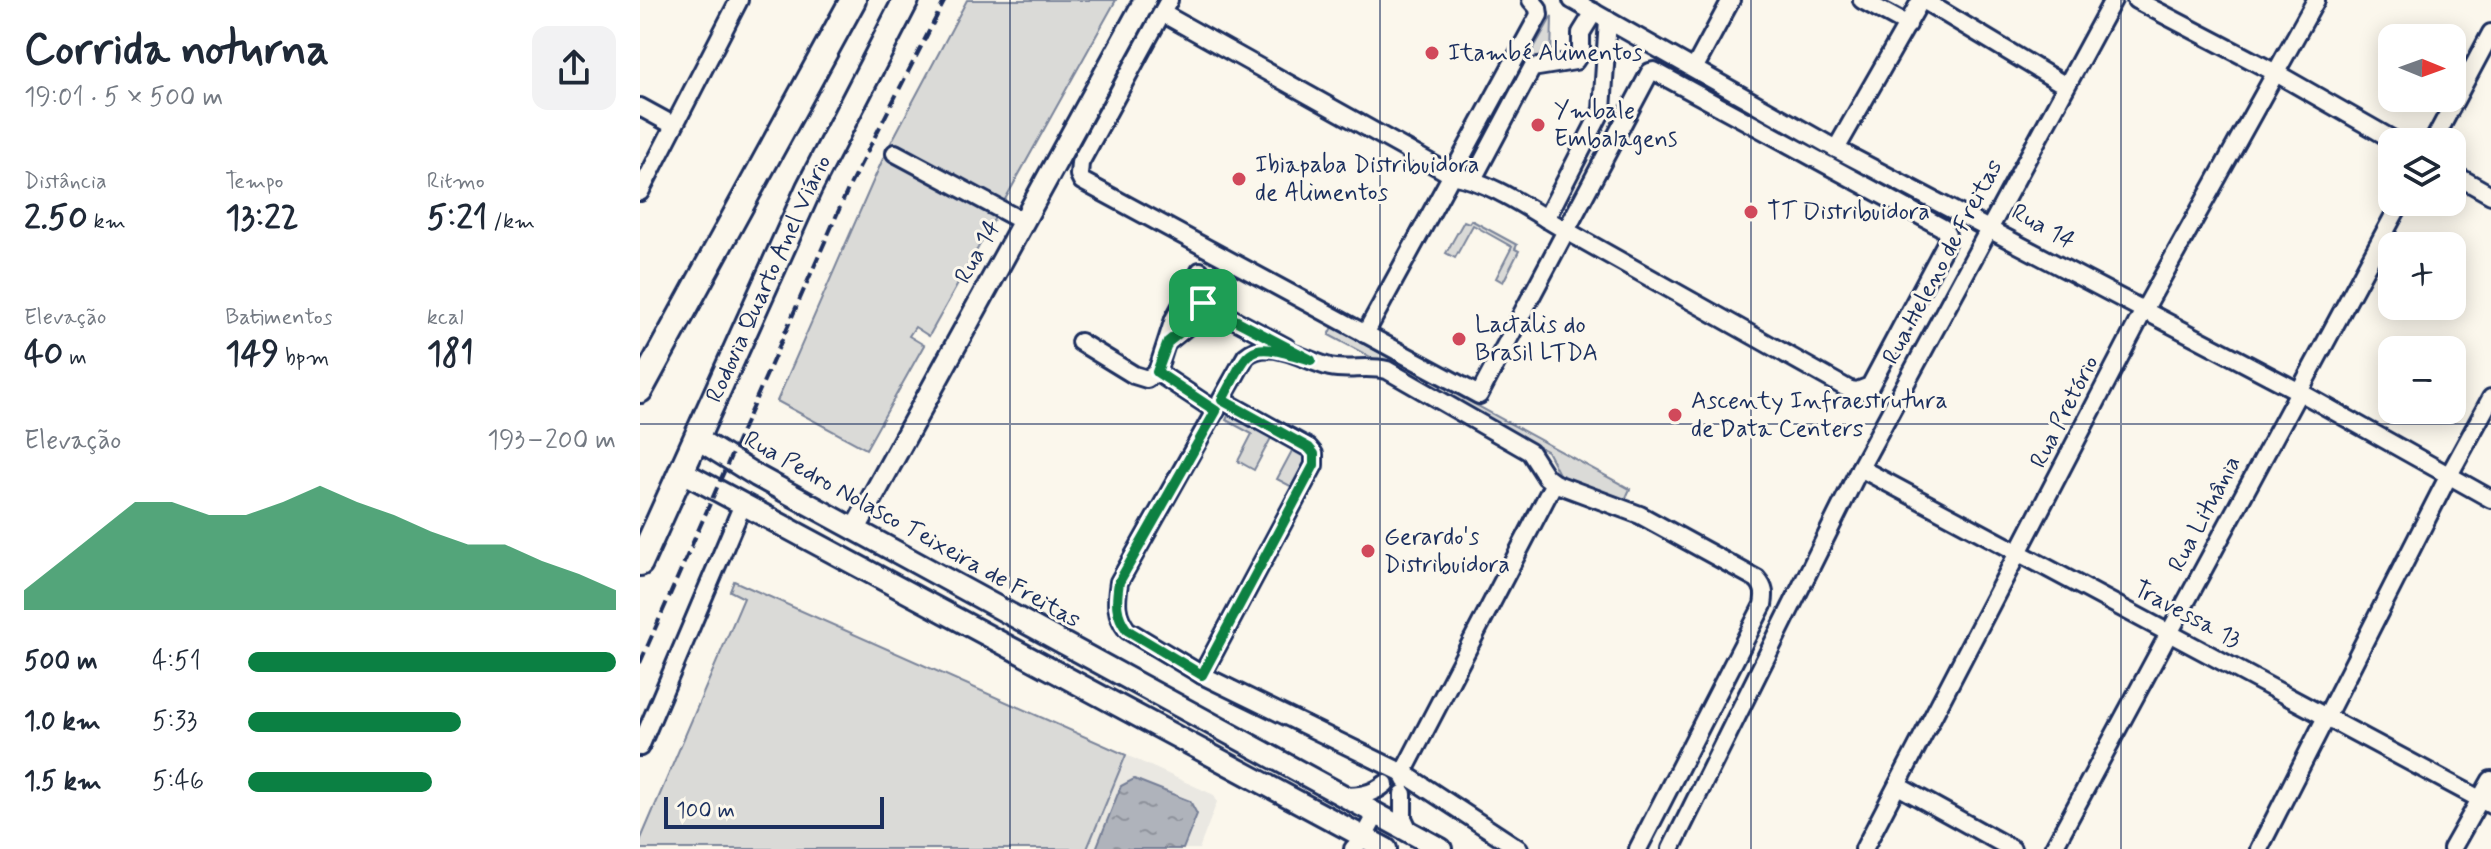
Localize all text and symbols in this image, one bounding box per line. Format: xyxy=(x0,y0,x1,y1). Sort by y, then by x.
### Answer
text: Corrida noturna xyxy=(24,22,329,80)
north arrow xyxy=(2378,24,2466,112)
map controls xyxy=(2378,24,2466,424)
button: share xyxy=(532,26,616,110)
place label: Itambé Alimentos xyxy=(1448,38,1643,69)
marker: Itambé Alimentos xyxy=(1423,44,1441,62)
text: 19:01 · 5 × 500 m xyxy=(24,81,223,115)
place label: Ymbale Embalagens xyxy=(1554,96,1677,155)
marker: Ymbale Embalagens xyxy=(1529,116,1547,134)
button: layers xyxy=(2378,128,2466,216)
street label: Rodovia Quarto Anel Viário xyxy=(699,150,839,408)
place label: Ibiapaba Distribuidora de Alimentos xyxy=(1255,150,1480,209)
street label: Rua Heleno de Freitas xyxy=(1876,154,2010,370)
text: Distância xyxy=(24,168,107,196)
text: Tempo xyxy=(225,168,284,196)
text: Ritmo xyxy=(427,168,485,196)
marker: Ibiapaba Distribuidora de Alimentos xyxy=(1230,170,1248,188)
text: 2.50 xyxy=(24,196,88,241)
text: 13:22 xyxy=(225,196,299,241)
text: 5:21 xyxy=(427,196,487,241)
place label: TT Distribuidora xyxy=(1767,197,1930,228)
street label: Rua 14 xyxy=(2006,197,2080,257)
marker: TT Distribuidora xyxy=(1742,203,1760,221)
text: km xyxy=(88,208,126,236)
text: /km xyxy=(487,208,535,236)
street label: Rua 14 xyxy=(948,215,1008,289)
button: + xyxy=(2378,232,2466,320)
pin xyxy=(1169,269,1237,337)
icon: arrive xyxy=(1181,281,1225,325)
text: Elevação xyxy=(24,304,106,332)
text: Batimentos xyxy=(225,304,332,332)
text: kcal xyxy=(427,304,464,332)
place label: Lactalis do Brasil LTDA xyxy=(1475,310,1598,369)
marker: Lactalis do Brasil LTDA xyxy=(1450,330,1468,348)
text: 40 xyxy=(24,332,63,377)
text: 149 xyxy=(225,332,279,377)
text: 181 xyxy=(427,332,474,377)
button: − xyxy=(2378,336,2466,424)
text: m xyxy=(63,344,87,372)
text: bpm xyxy=(279,344,329,372)
street label: Rua Pretório xyxy=(2023,350,2107,474)
place label: Ascenty Infraestrutura de Data Centers xyxy=(1691,386,1948,445)
marker: Ascenty Infraestrutura de Data Centers xyxy=(1666,406,1684,424)
text: Elevação xyxy=(24,424,121,458)
text: 193–200 m xyxy=(487,424,616,458)
street label: Rua Pedro Nolasco Teixeira de Freitas xyxy=(738,424,1086,636)
street label: Rua Lituânia xyxy=(2161,451,2249,577)
place label: Gerardo's Distribuidora xyxy=(1384,522,1510,581)
marker: Gerardo's Distribuidora xyxy=(1359,542,1377,560)
street label: Travessa 13 xyxy=(2128,574,2246,656)
text: 500 m xyxy=(24,645,98,679)
text: 4:51 xyxy=(152,645,201,679)
text: 1.0 km xyxy=(24,705,101,739)
text: 5:33 xyxy=(152,705,197,739)
text: 1.5 km xyxy=(24,765,102,799)
text: 5:46 xyxy=(152,765,204,799)
scale bar xyxy=(664,793,884,829)
text: 100 m xyxy=(676,797,735,825)

